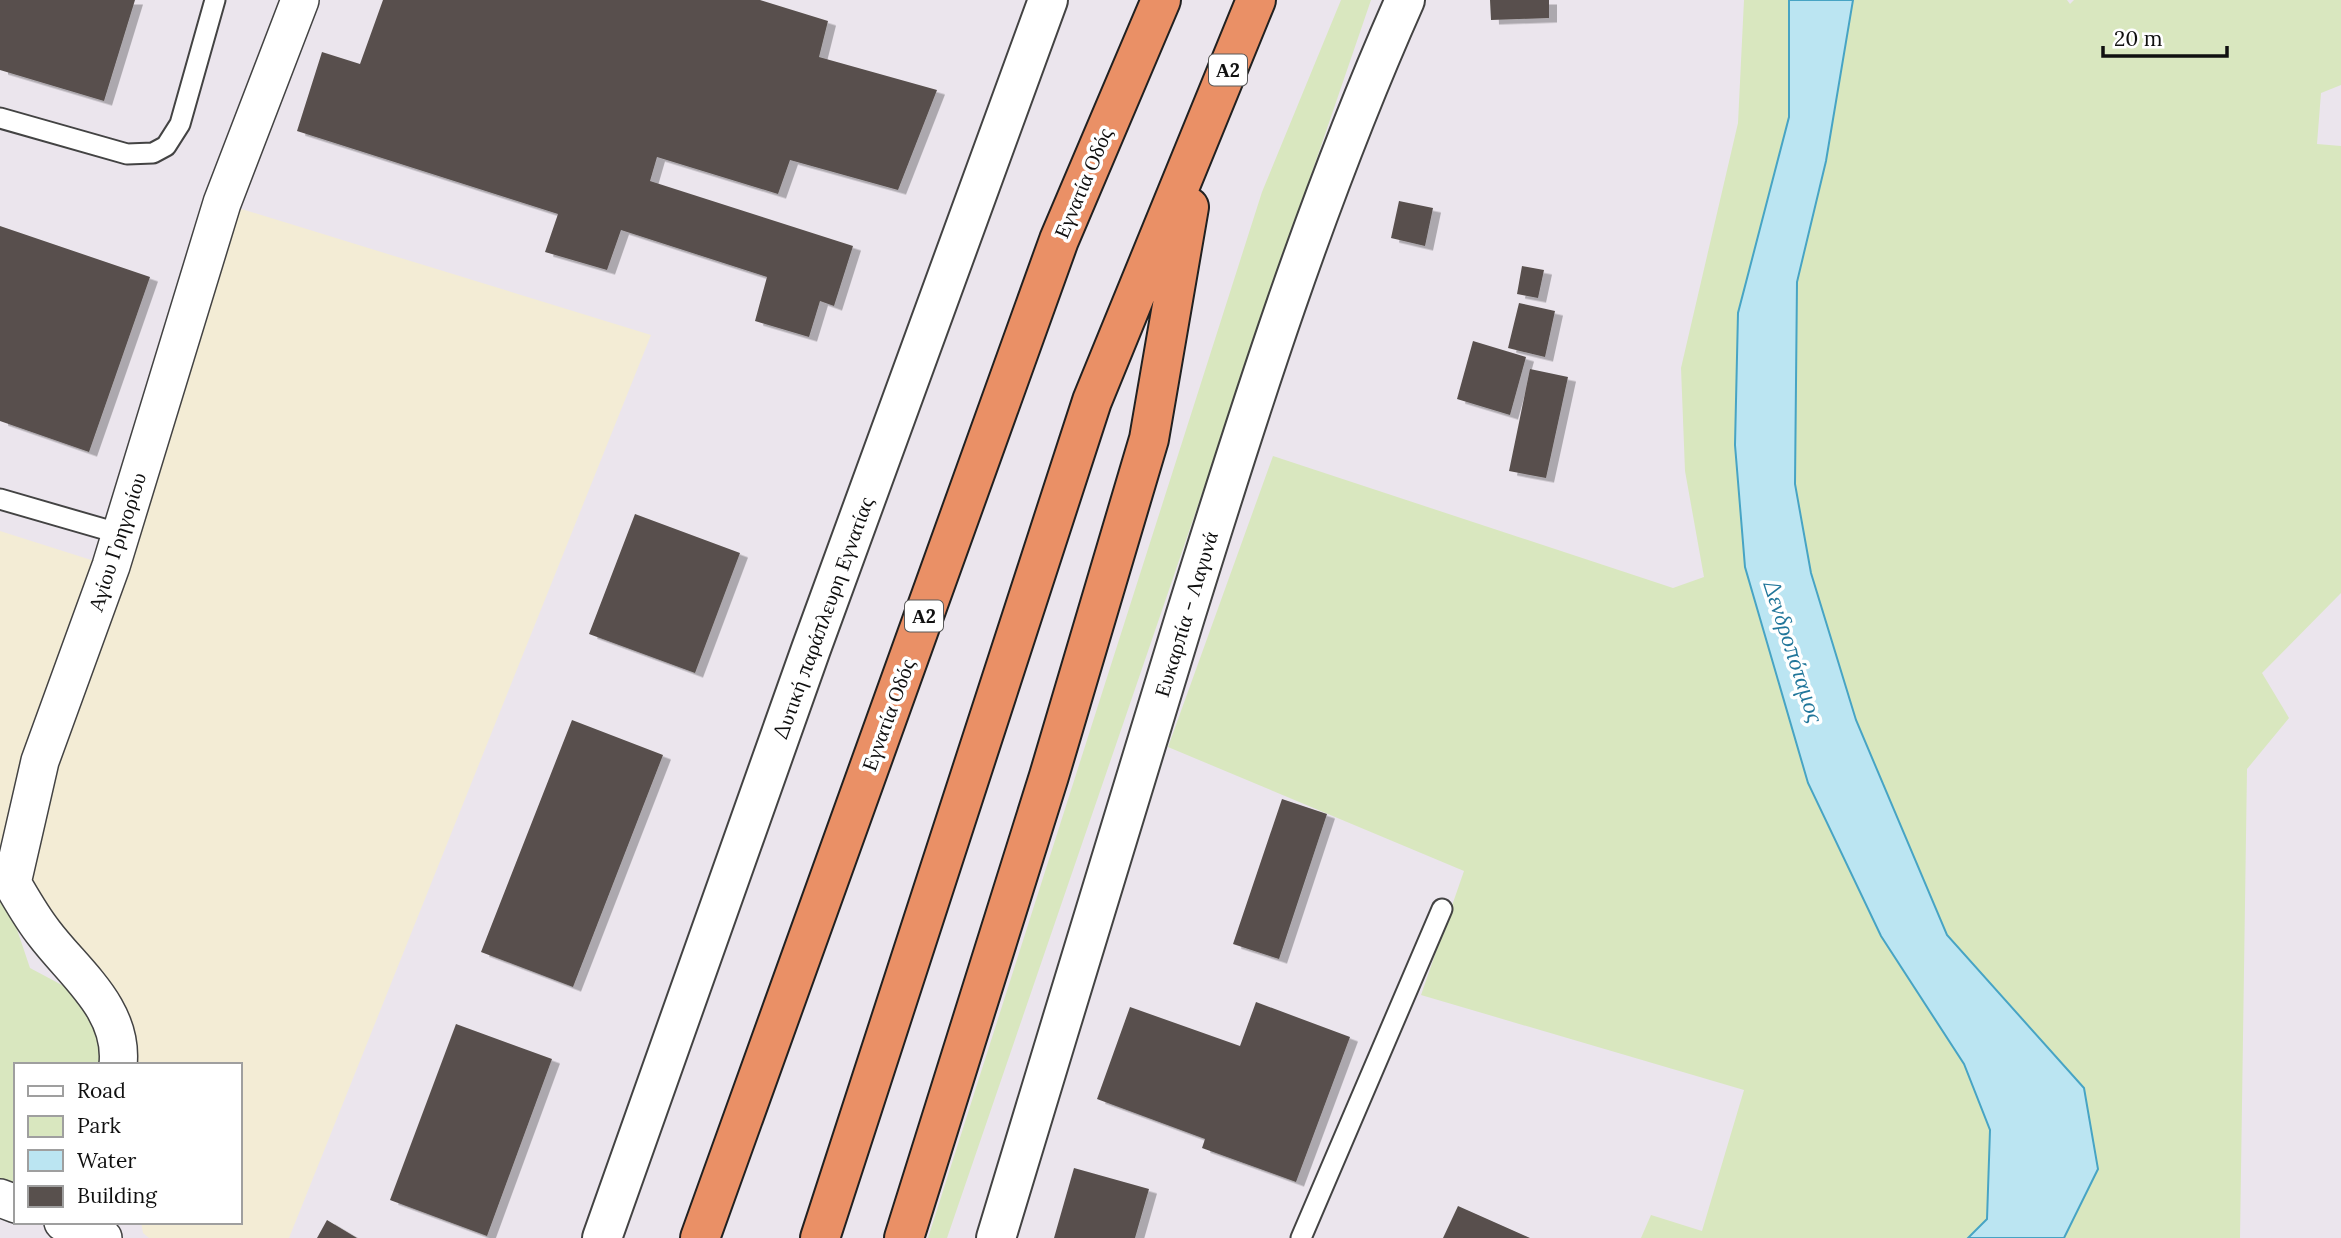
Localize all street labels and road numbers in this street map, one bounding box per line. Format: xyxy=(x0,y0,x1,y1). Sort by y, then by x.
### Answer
road number: Α2 xyxy=(1209,54,1247,86)
street label: Εγνατία Οδός xyxy=(1048,123,1119,242)
street label: Αγίου Γρηγορίου xyxy=(82,469,152,615)
street label: Δυτική παράπλευρη Εγνατίας xyxy=(767,493,880,743)
street label: Ευκαρπία - Λαγυνά xyxy=(1148,528,1224,700)
road number: Α2 xyxy=(905,600,943,632)
street label: Εγνατία Οδός xyxy=(855,655,921,775)

